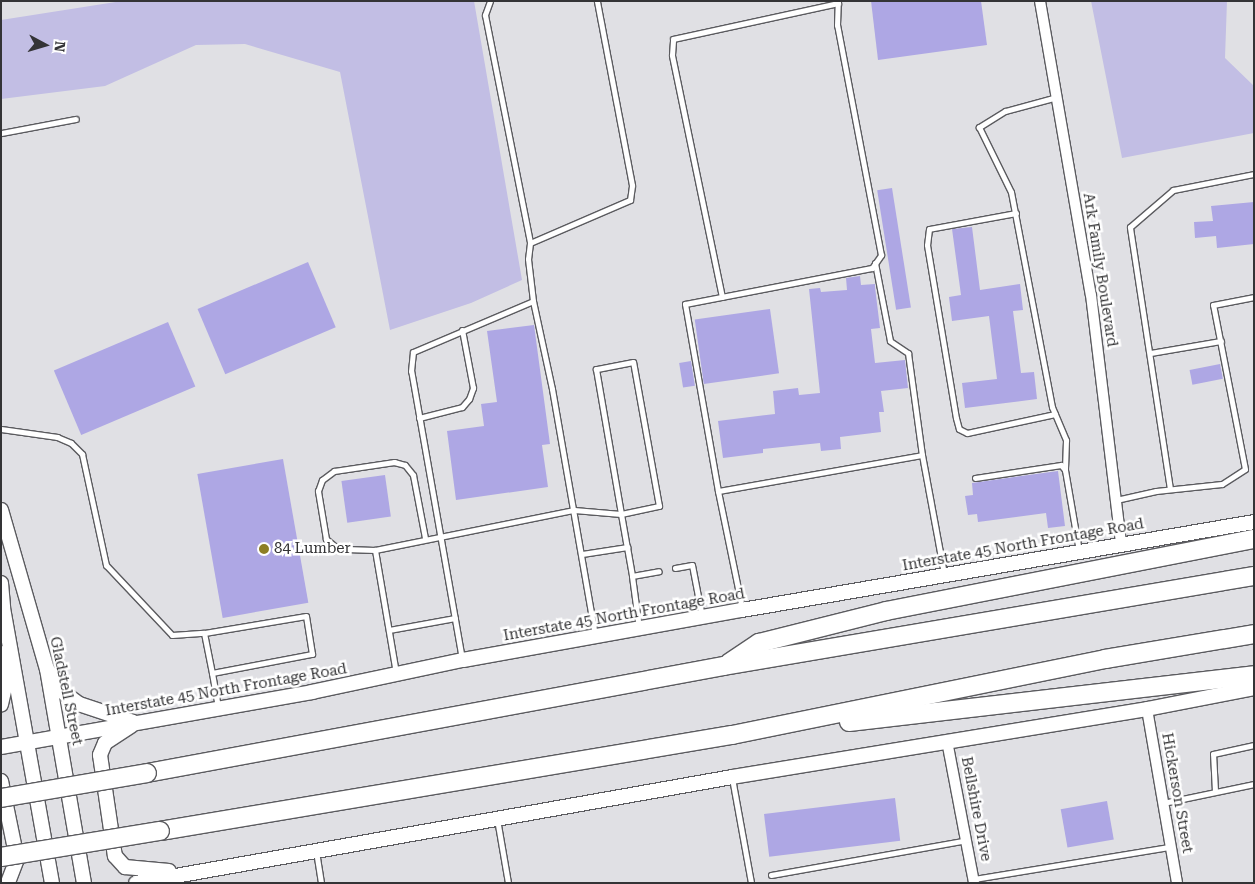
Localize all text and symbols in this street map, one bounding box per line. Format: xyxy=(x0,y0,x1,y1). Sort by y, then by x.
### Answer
north arrow xyxy=(20,20,70,70)
text: N xyxy=(51,40,68,53)
street label: Ark Family Boulevard xyxy=(1079,192,1121,348)
street label: Interstate 45 North Frontage Road xyxy=(901,515,1145,575)
place label: 84 Lumber xyxy=(274,540,351,558)
marker: 84 Lumber xyxy=(258,543,270,555)
street label: Interstate 45 North Frontage Road xyxy=(502,585,746,645)
street label: Gladstell Street xyxy=(46,635,86,747)
street label: Interstate 45 North Frontage Road xyxy=(104,660,348,720)
street label: Hickerson Street xyxy=(1158,731,1196,855)
street label: Bellshire Drive xyxy=(957,755,995,863)

